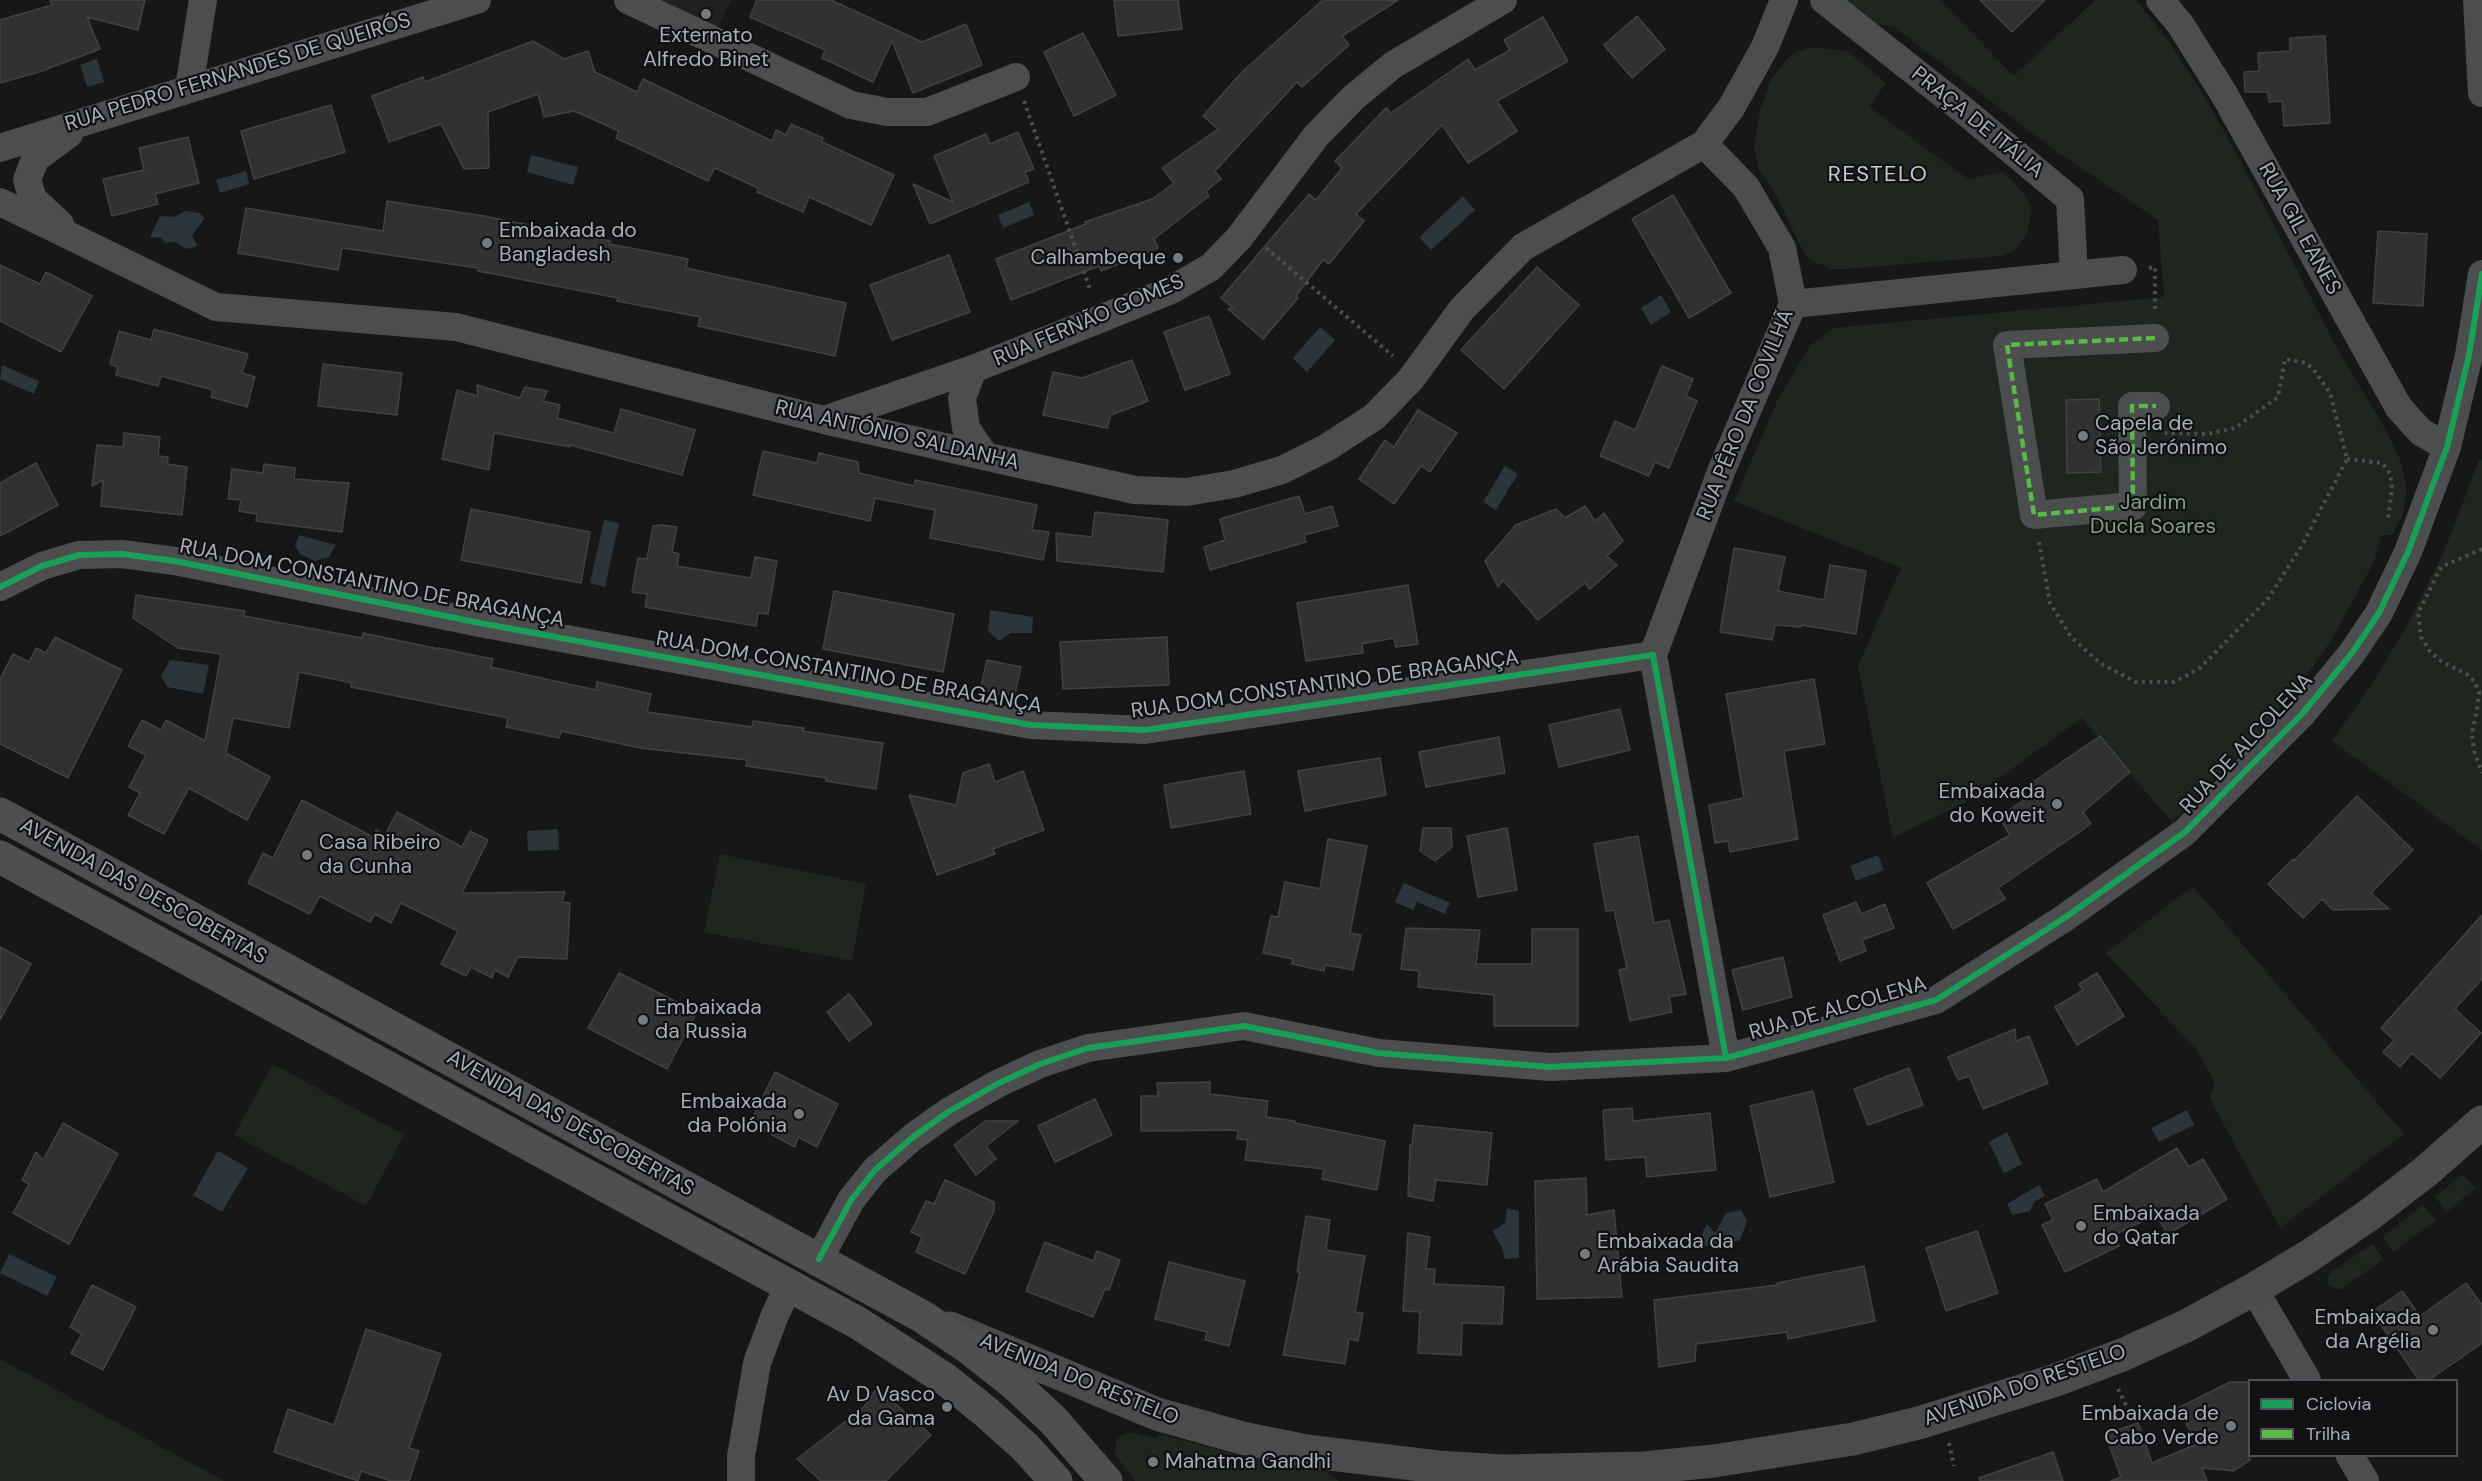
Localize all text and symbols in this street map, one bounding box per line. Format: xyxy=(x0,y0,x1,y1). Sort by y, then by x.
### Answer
marker: Externato Alfredo Binet xyxy=(699,7,713,21)
street label: RUA PEDRO FERNANDES DE QUEIRÓS xyxy=(62,8,414,138)
place label: Externato Alfredo Binet xyxy=(643,23,769,73)
street label: PRAÇA DE ITÁLIA xyxy=(1906,62,2048,184)
street label: RUA GIL EANES xyxy=(2252,159,2346,299)
district label: RESTELO xyxy=(1828,162,1928,188)
place label: Embaixada do Bangladesh xyxy=(499,218,637,268)
marker: Embaixada do Bangladesh xyxy=(480,236,494,250)
place label: Calhambeque xyxy=(1030,245,1166,271)
marker: Calhambeque xyxy=(1171,251,1185,265)
street label: RUA FERNÃO GOMES xyxy=(990,270,1188,372)
street label: RUA PÊRO DA COVILHÃ xyxy=(1692,306,1800,524)
street label: RUA ANTÓNIO SALDANHA xyxy=(773,396,1021,476)
place label: Capela de São Jerónimo xyxy=(2095,411,2227,461)
marker: Capela de São Jerónimo xyxy=(2076,429,2090,443)
park label: Jardim Ducla Soares xyxy=(2090,490,2216,540)
street label: RUA DOM CONSTANTINO DE BRAGANÇA xyxy=(177,534,567,634)
street label: RUA DOM CONSTANTINO DE BRAGANÇA xyxy=(654,627,1044,719)
street label: RUA DOM CONSTANTINO DE BRAGANÇA xyxy=(1129,645,1521,725)
street label: RUA DE ALCOLENA xyxy=(2175,668,2319,820)
place label: Embaixada do Koweit xyxy=(1938,779,2045,829)
marker: Embaixada do Koweit xyxy=(2050,797,2064,811)
street label: AVENIDA DAS DESCOBERTAS xyxy=(15,814,271,970)
place label: Casa Ribeiro da Cunha xyxy=(319,830,440,880)
marker: Casa Ribeiro da Cunha xyxy=(300,848,314,862)
street label: RUA DE ALCOLENA xyxy=(1746,972,1930,1046)
place label: Embaixada da Russia xyxy=(655,995,762,1045)
marker: Embaixada da Russia xyxy=(636,1013,650,1027)
street label: AVENIDA DAS DESCOBERTAS xyxy=(442,1046,698,1202)
place label: Embaixada da Polónia xyxy=(680,1089,787,1139)
marker: Embaixada da Polónia xyxy=(792,1107,806,1121)
place label: Embaixada do Qatar xyxy=(2093,1201,2200,1251)
marker: Embaixada do Qatar xyxy=(2074,1219,2088,1233)
place label: Embaixada da Arábia Saudita xyxy=(1597,1229,1739,1279)
marker: Embaixada da Arábia Saudita xyxy=(1578,1247,1592,1261)
place label: Embaixada da Argélia xyxy=(2314,1305,2421,1355)
marker: Embaixada da Argélia xyxy=(2426,1323,2440,1337)
street label: AVENIDA DO RESTELO xyxy=(976,1329,1182,1431)
street label: AVENIDA DO RESTELO xyxy=(1921,1340,2129,1432)
legend xyxy=(2248,1379,2458,1457)
place label: Av D Vasco da Gama xyxy=(826,1382,935,1432)
text: Ciclovia xyxy=(2306,1392,2371,1416)
marker: Av D Vasco da Gama xyxy=(940,1400,954,1414)
place label: Embaixada de Cabo Verde xyxy=(2082,1401,2219,1451)
marker: Embaixada de Cabo Verde xyxy=(2224,1419,2238,1433)
text: Trilha xyxy=(2306,1422,2350,1446)
place label: Mahatma Gandhi xyxy=(1165,1449,1331,1475)
marker: Mahatma Gandhi xyxy=(1146,1455,1160,1469)

